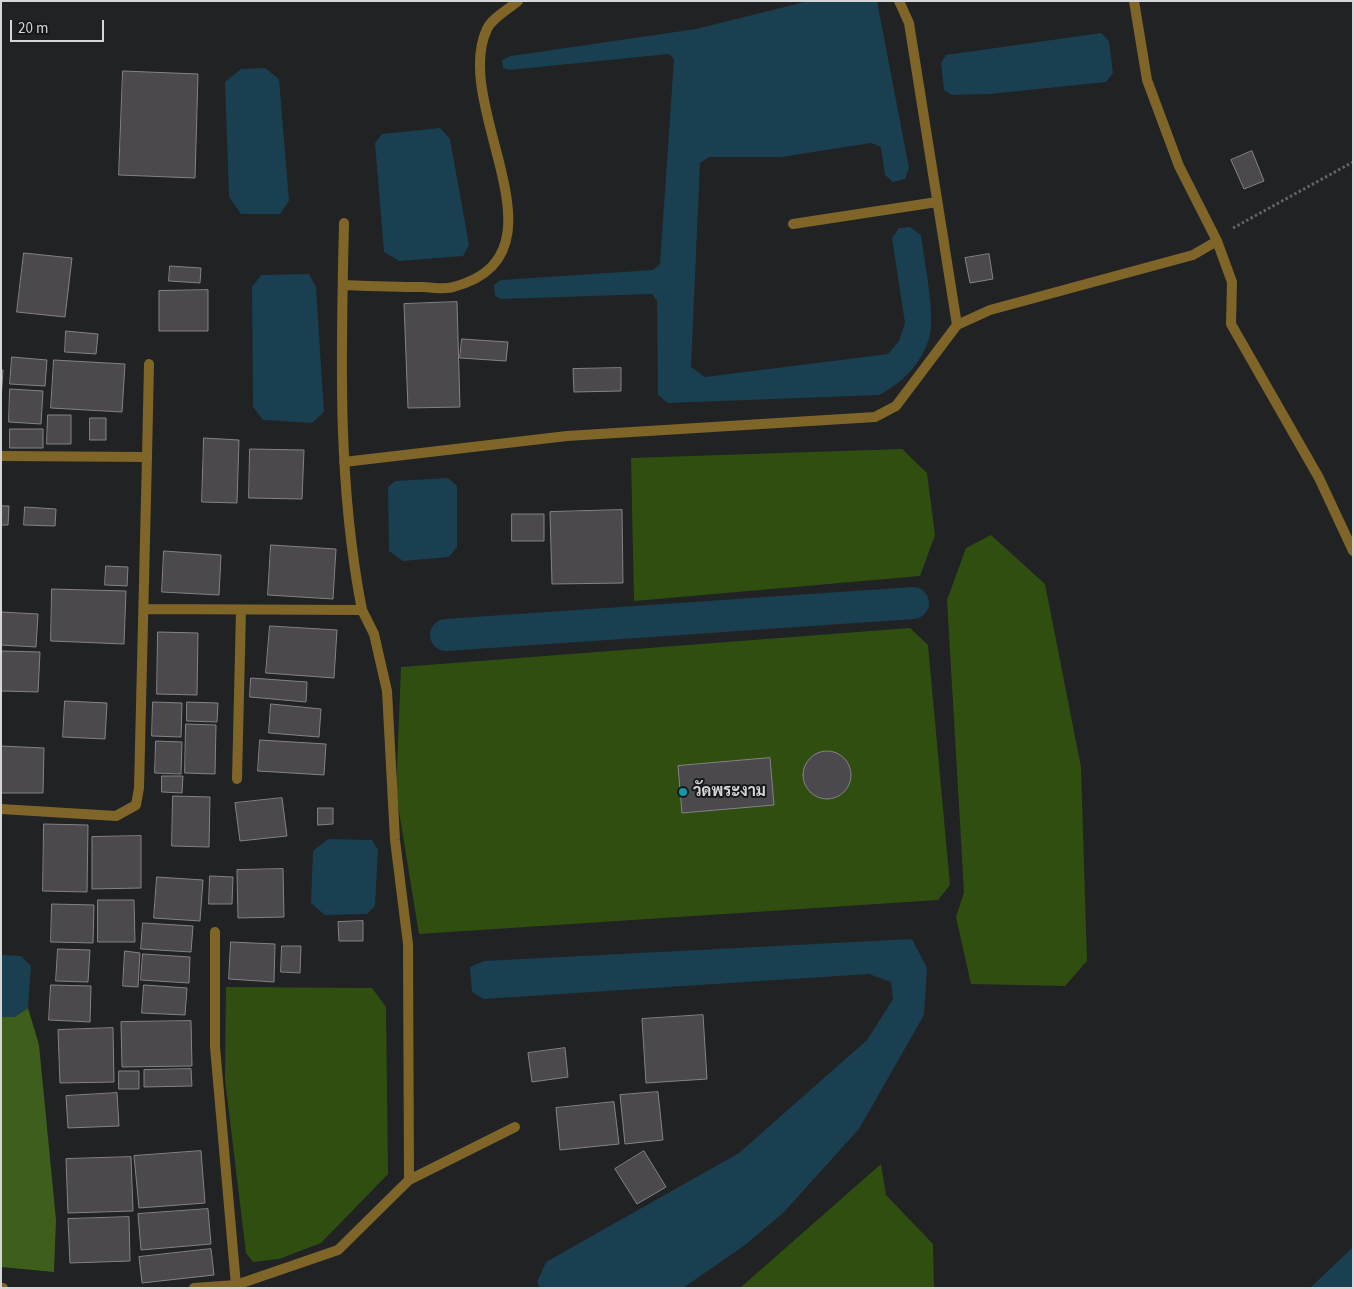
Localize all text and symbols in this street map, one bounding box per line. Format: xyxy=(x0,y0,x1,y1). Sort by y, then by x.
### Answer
scale bar xyxy=(12,10,106,42)
text: 20 m xyxy=(18,18,48,39)
place label: วัดพระงาม xyxy=(693,782,766,802)
marker: วัดพระงาม xyxy=(677,786,689,798)

